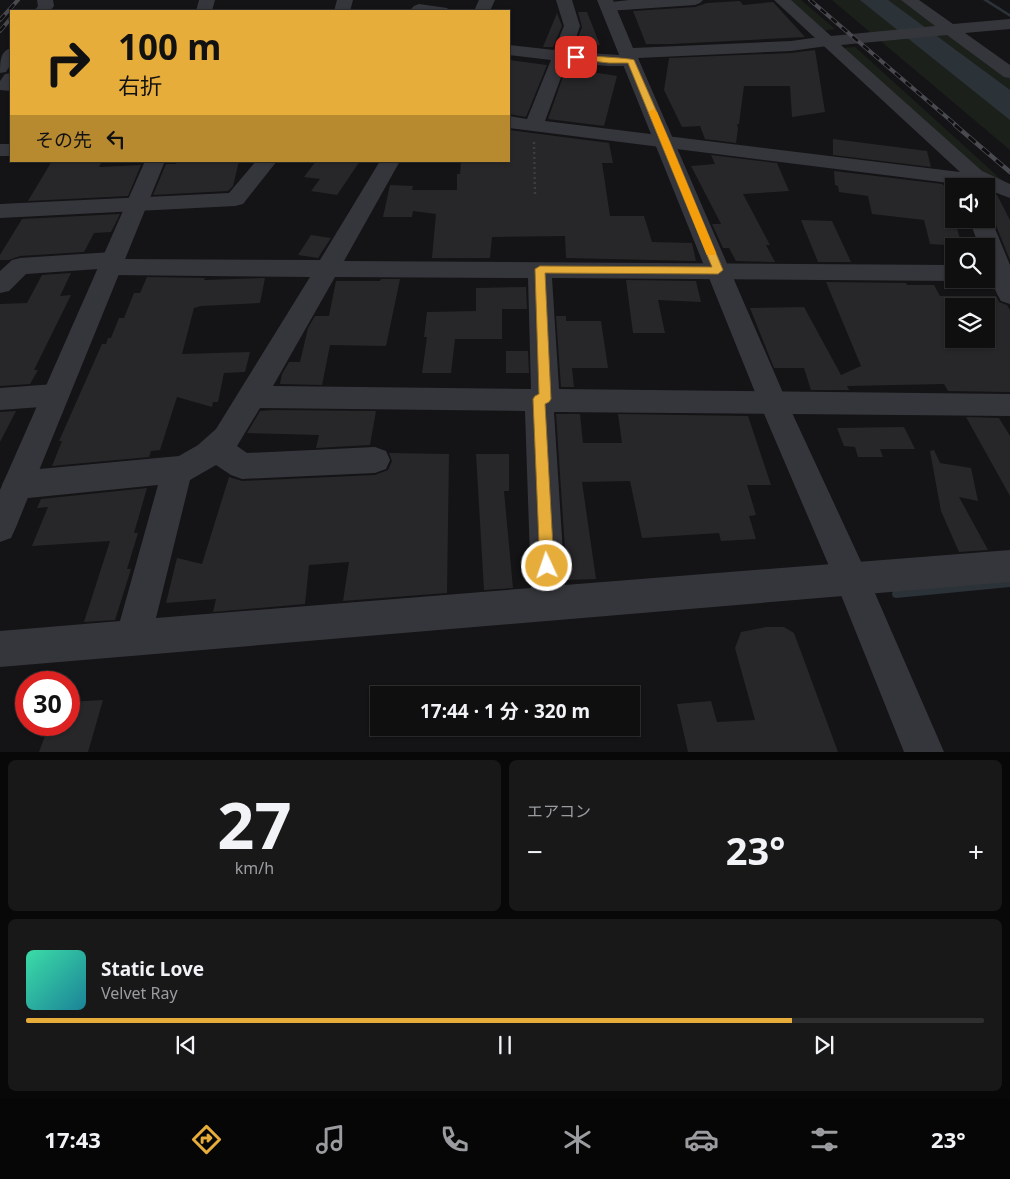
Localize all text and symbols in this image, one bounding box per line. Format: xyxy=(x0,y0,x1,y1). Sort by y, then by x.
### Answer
text: 100 m xyxy=(118,23,221,70)
icon: right xyxy=(35,30,100,95)
pin xyxy=(555,36,597,78)
icon: arrive xyxy=(562,43,590,71)
text: 右折 xyxy=(118,70,162,100)
icon: left xyxy=(102,125,130,153)
text: その先 xyxy=(35,127,92,153)
map controls xyxy=(945,178,995,348)
button: sound xyxy=(945,178,995,228)
button: search xyxy=(945,238,995,288)
button: layers xyxy=(945,298,995,348)
position arrow xyxy=(520,539,572,591)
speed limit sign: 30 xyxy=(15,671,80,736)
text: 17:44 · 1 分 · 320 m xyxy=(420,698,590,724)
text: 27 xyxy=(217,780,292,868)
text: エアコン xyxy=(527,800,591,822)
text: 23° xyxy=(726,824,785,876)
text: − xyxy=(527,832,543,870)
text: + xyxy=(968,832,984,870)
text: km/h xyxy=(235,857,274,879)
text: Static Love xyxy=(101,956,204,982)
text: Velvet Ray xyxy=(101,982,178,1004)
icon: previous xyxy=(172,1031,200,1059)
icon: pause xyxy=(491,1031,519,1059)
icon: next xyxy=(810,1031,838,1059)
icon: directions xyxy=(189,1122,224,1157)
icon: music xyxy=(313,1122,348,1157)
icon: phone xyxy=(437,1122,472,1157)
icon: climate xyxy=(560,1122,595,1157)
icon: car xyxy=(684,1122,719,1157)
icon: filters xyxy=(807,1122,842,1157)
text: 17:43 xyxy=(44,1124,101,1154)
text: 23° xyxy=(931,1124,966,1154)

